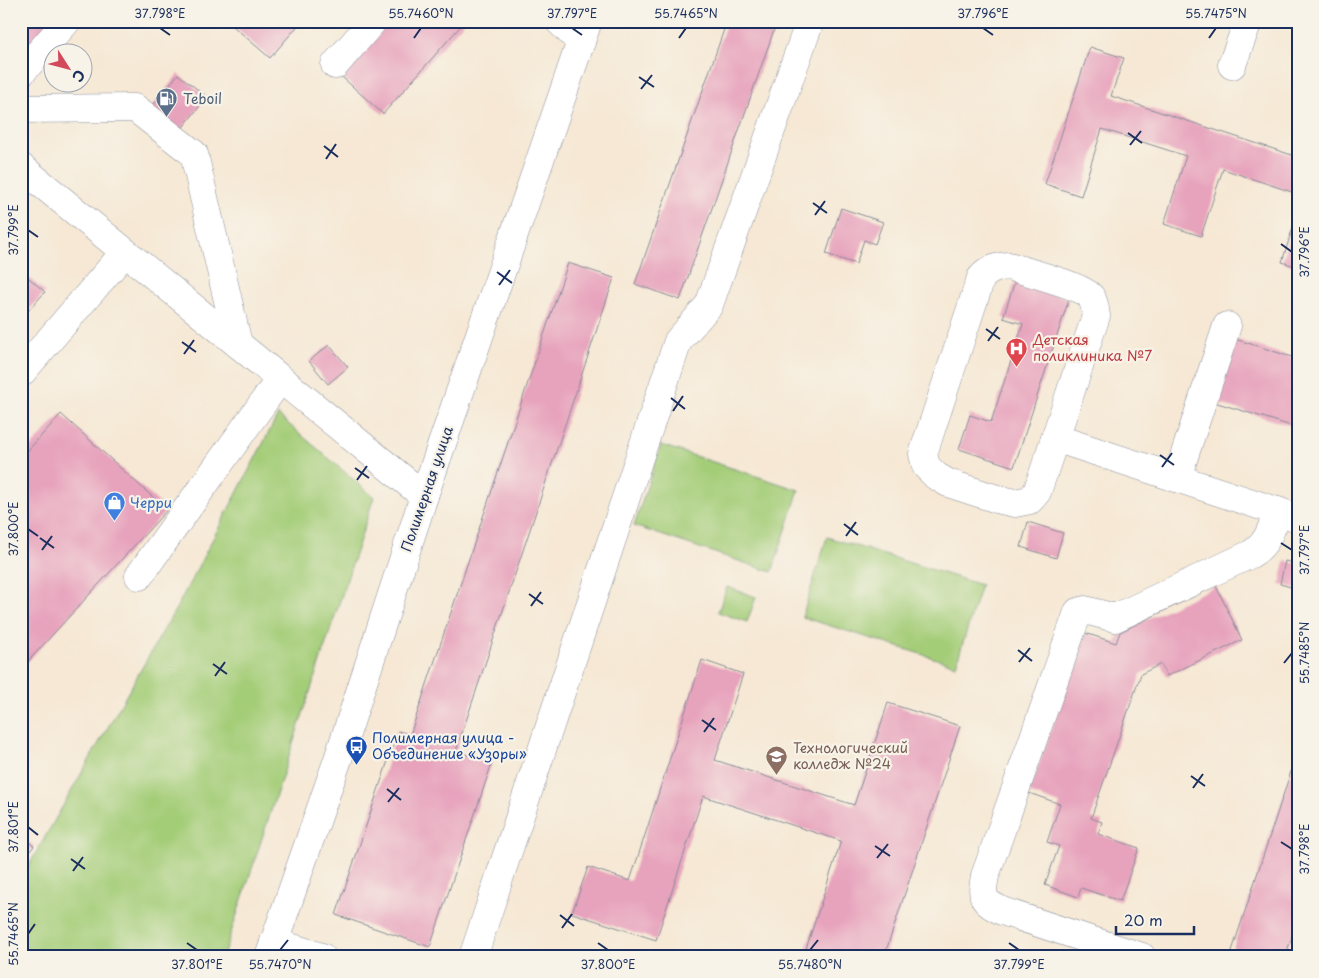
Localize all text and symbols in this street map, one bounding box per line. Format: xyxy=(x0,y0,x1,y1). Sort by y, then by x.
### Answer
text: 37.798°E xyxy=(134,4,186,22)
text: 55.7460°N xyxy=(388,4,454,22)
text: 37.797°E xyxy=(547,4,597,22)
text: 55.7465°N xyxy=(654,4,718,22)
text: 37.796°E xyxy=(957,4,1009,22)
text: 55.7475°N xyxy=(1185,4,1247,22)
north arrow xyxy=(42,42,92,92)
text: С xyxy=(67,66,91,86)
fuel station icon: Teboil xyxy=(155,87,179,118)
place label: Teboil xyxy=(183,88,222,109)
text: 37.799°E xyxy=(4,204,22,256)
text: 37.796°E xyxy=(1295,226,1313,278)
place label: Детская поликлиника №7 xyxy=(1032,329,1152,366)
hospital icon: Детская поликлиника №7 xyxy=(1005,336,1029,367)
street label: Полимерная улица xyxy=(395,423,458,554)
shop icon: Черри xyxy=(102,491,126,522)
place label: Черри xyxy=(130,492,172,513)
text: 37.800°E xyxy=(4,501,22,557)
text: 37.797°E xyxy=(1295,525,1313,575)
text: 55.7485°N xyxy=(1295,622,1313,684)
place label: Полимерная улица - Объединение «Узоры» xyxy=(372,727,527,764)
bus stop icon: Полимерная улица - Объединение «Узоры» xyxy=(344,734,368,765)
place label: Технологический колледж №24 xyxy=(793,737,908,774)
school or university icon: Технологический колледж №24 xyxy=(765,744,789,775)
text: 37.801°E xyxy=(4,801,22,853)
text: 37.798°E xyxy=(1295,823,1313,875)
text: 55.7465°N xyxy=(4,902,22,966)
scale bar xyxy=(1116,903,1194,935)
text: 20 m xyxy=(1124,908,1163,931)
text: 37.801°E xyxy=(171,955,223,973)
text: 55.7470°N xyxy=(248,955,312,973)
text: 37.800°E xyxy=(580,955,636,973)
text: 55.7480°N xyxy=(778,955,842,973)
text: 37.799°E xyxy=(993,955,1045,973)

